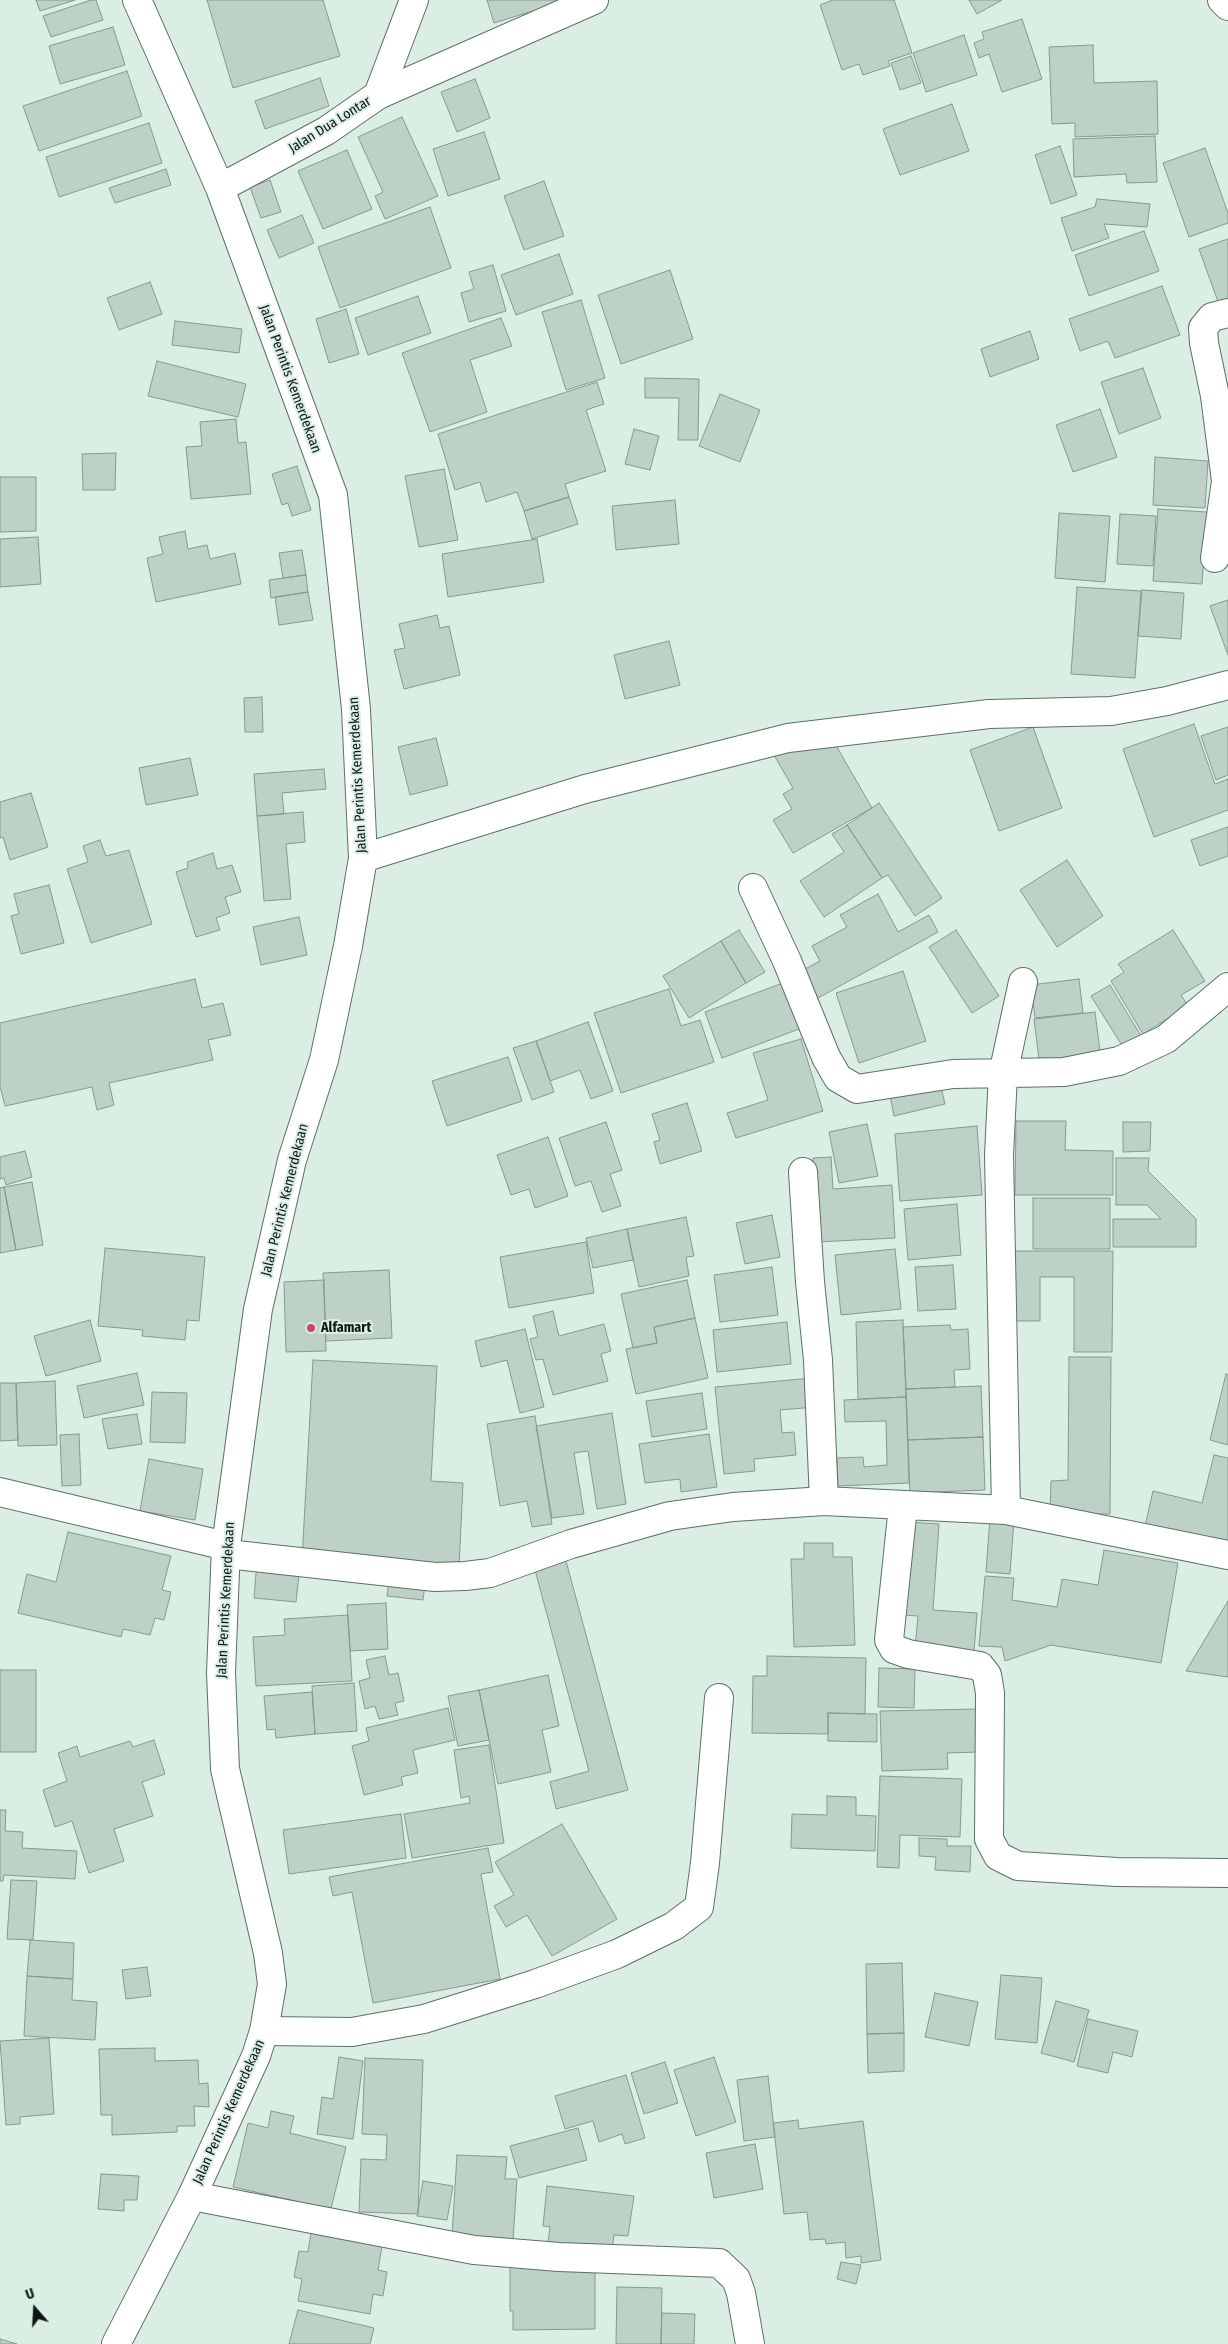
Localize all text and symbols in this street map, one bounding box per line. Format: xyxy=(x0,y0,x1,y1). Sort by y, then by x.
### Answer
street label: Jalan Dua Lontar xyxy=(286,93,374,157)
street label: Jalan Perintis Kemerdekaan xyxy=(255,302,325,456)
street label: Jalan Perintis Kemerdekaan xyxy=(346,696,370,854)
street label: Jalan Perintis Kemerdekaan xyxy=(258,1122,312,1278)
place label: Alfamart xyxy=(321,1320,371,1336)
marker: Alfamart xyxy=(305,1322,317,1334)
street label: Jalan Perintis Kemerdekaan xyxy=(214,1521,238,1679)
street label: Jalan Perintis Kemerdekaan xyxy=(189,2037,269,2187)
north arrow xyxy=(10,2284,60,2334)
text: U xyxy=(23,2285,37,2304)

